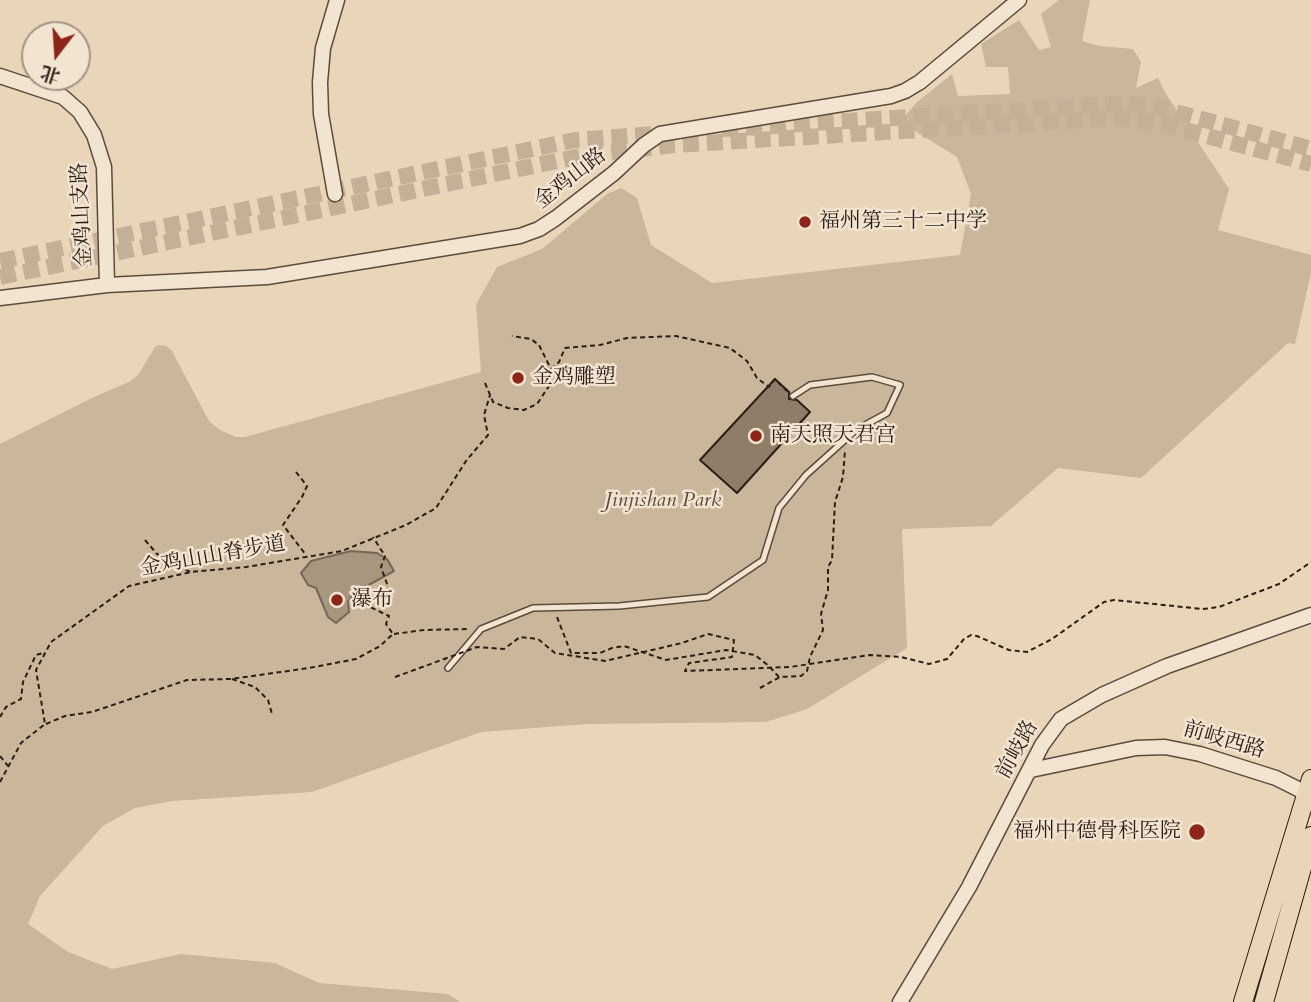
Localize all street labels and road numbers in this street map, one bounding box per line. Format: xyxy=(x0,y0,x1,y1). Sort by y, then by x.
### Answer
street label: 金鸡山路 xyxy=(530,143,612,215)
street label: 金鸡山支路 xyxy=(68,162,98,268)
street label: 金鸡山山脊步道 xyxy=(138,532,288,582)
street label: 前岐路 xyxy=(992,716,1044,784)
street label: 前岐西路 xyxy=(1180,717,1268,765)

